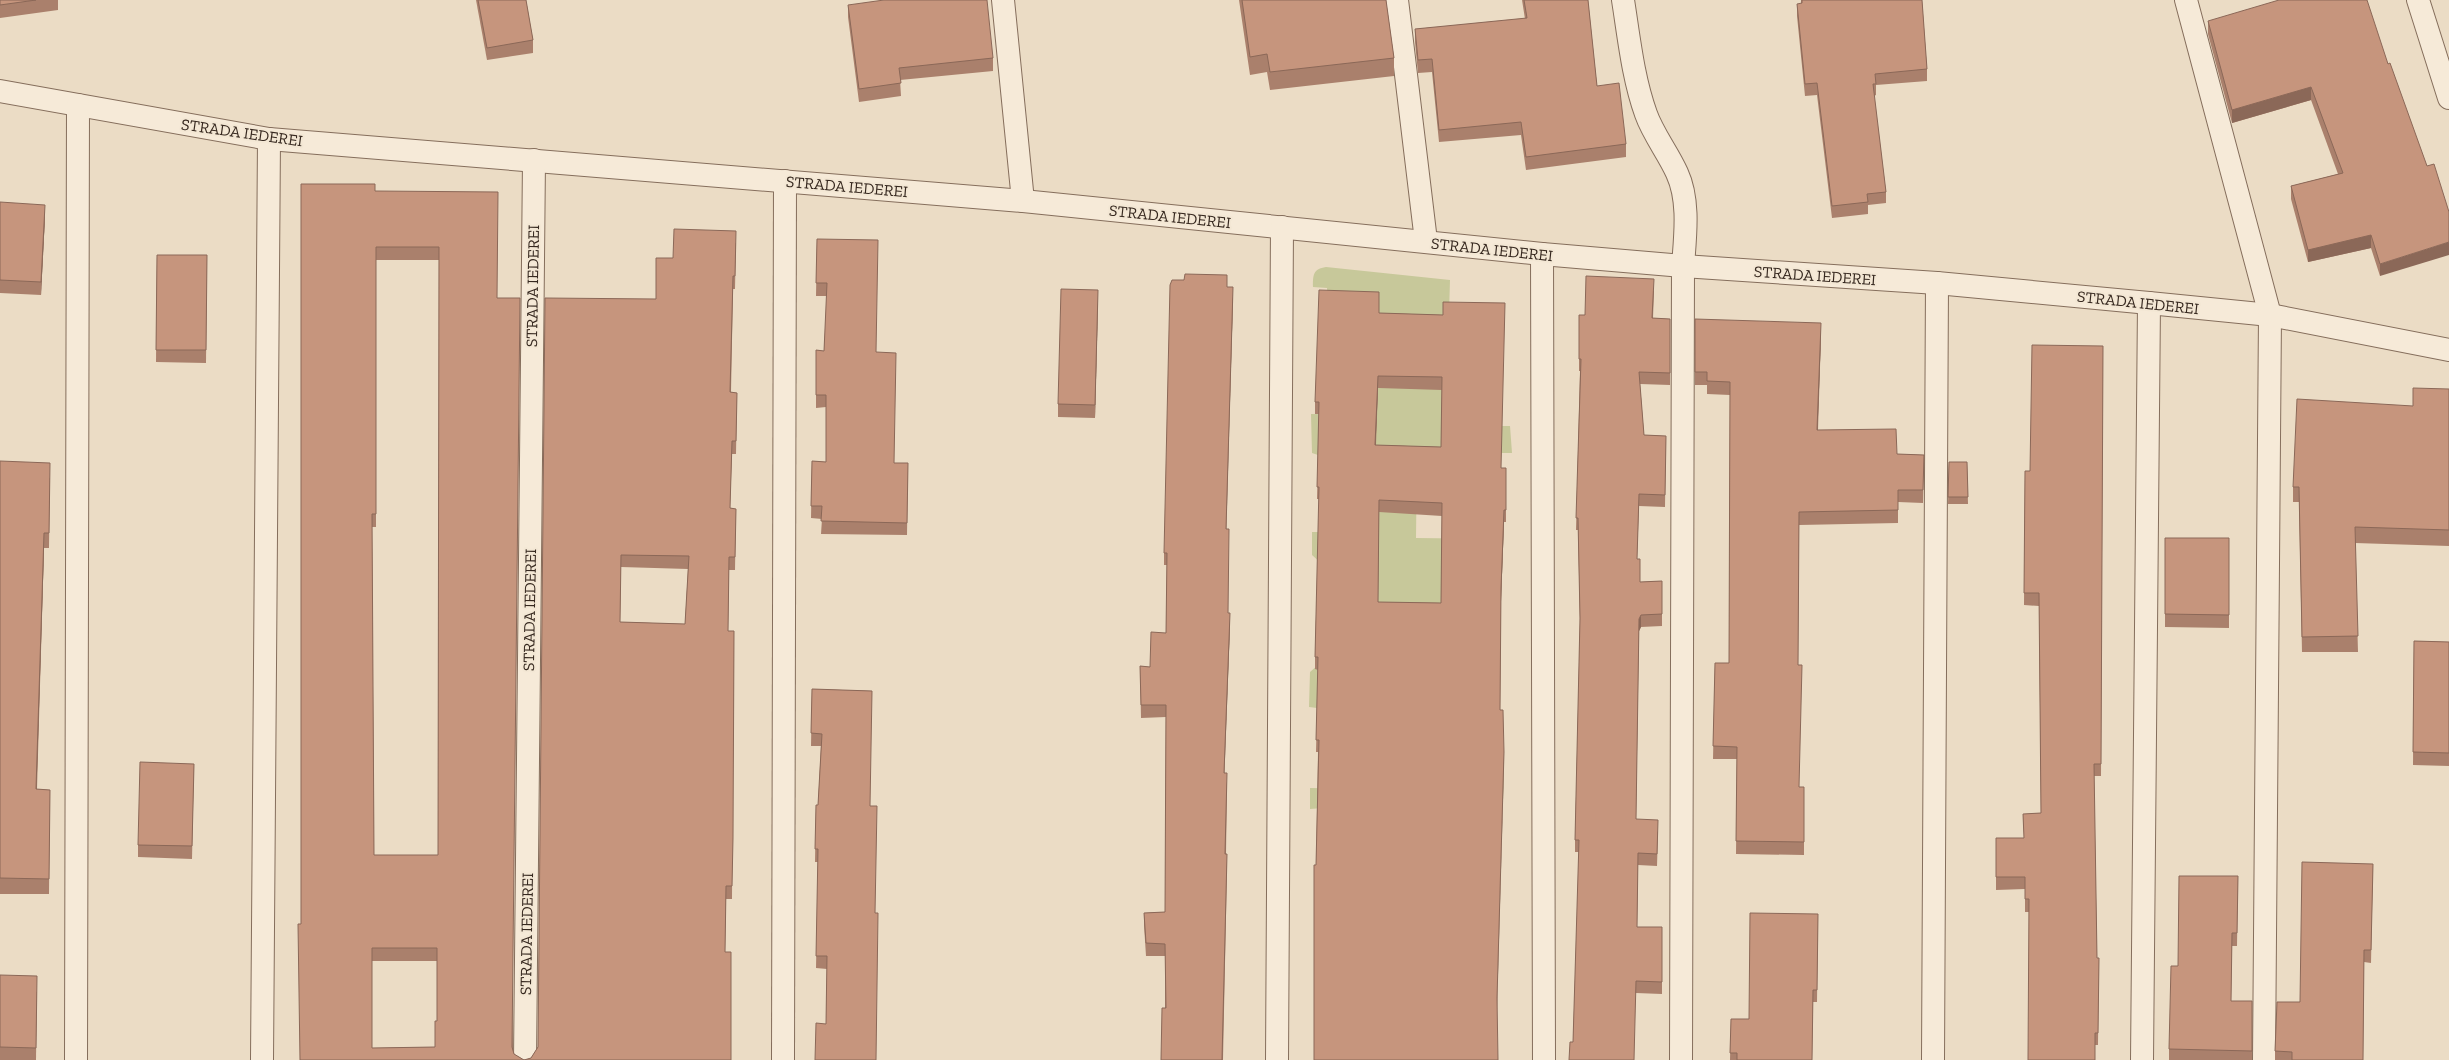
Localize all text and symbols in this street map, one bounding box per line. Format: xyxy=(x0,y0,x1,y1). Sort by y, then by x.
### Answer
street label: STRADA IEDEREI xyxy=(180,115,304,150)
street label: STRADA IEDEREI xyxy=(785,172,909,201)
street label: STRADA IEDEREI xyxy=(1108,201,1232,232)
street label: STRADA IEDEREI xyxy=(522,225,543,347)
street label: STRADA IEDEREI xyxy=(1430,234,1554,265)
street label: STRADA IEDEREI xyxy=(1753,262,1877,289)
street label: STRADA IEDEREI xyxy=(2076,287,2200,318)
street label: STRADA IEDEREI xyxy=(519,549,540,671)
street label: STRADA IEDEREI xyxy=(516,873,537,995)

